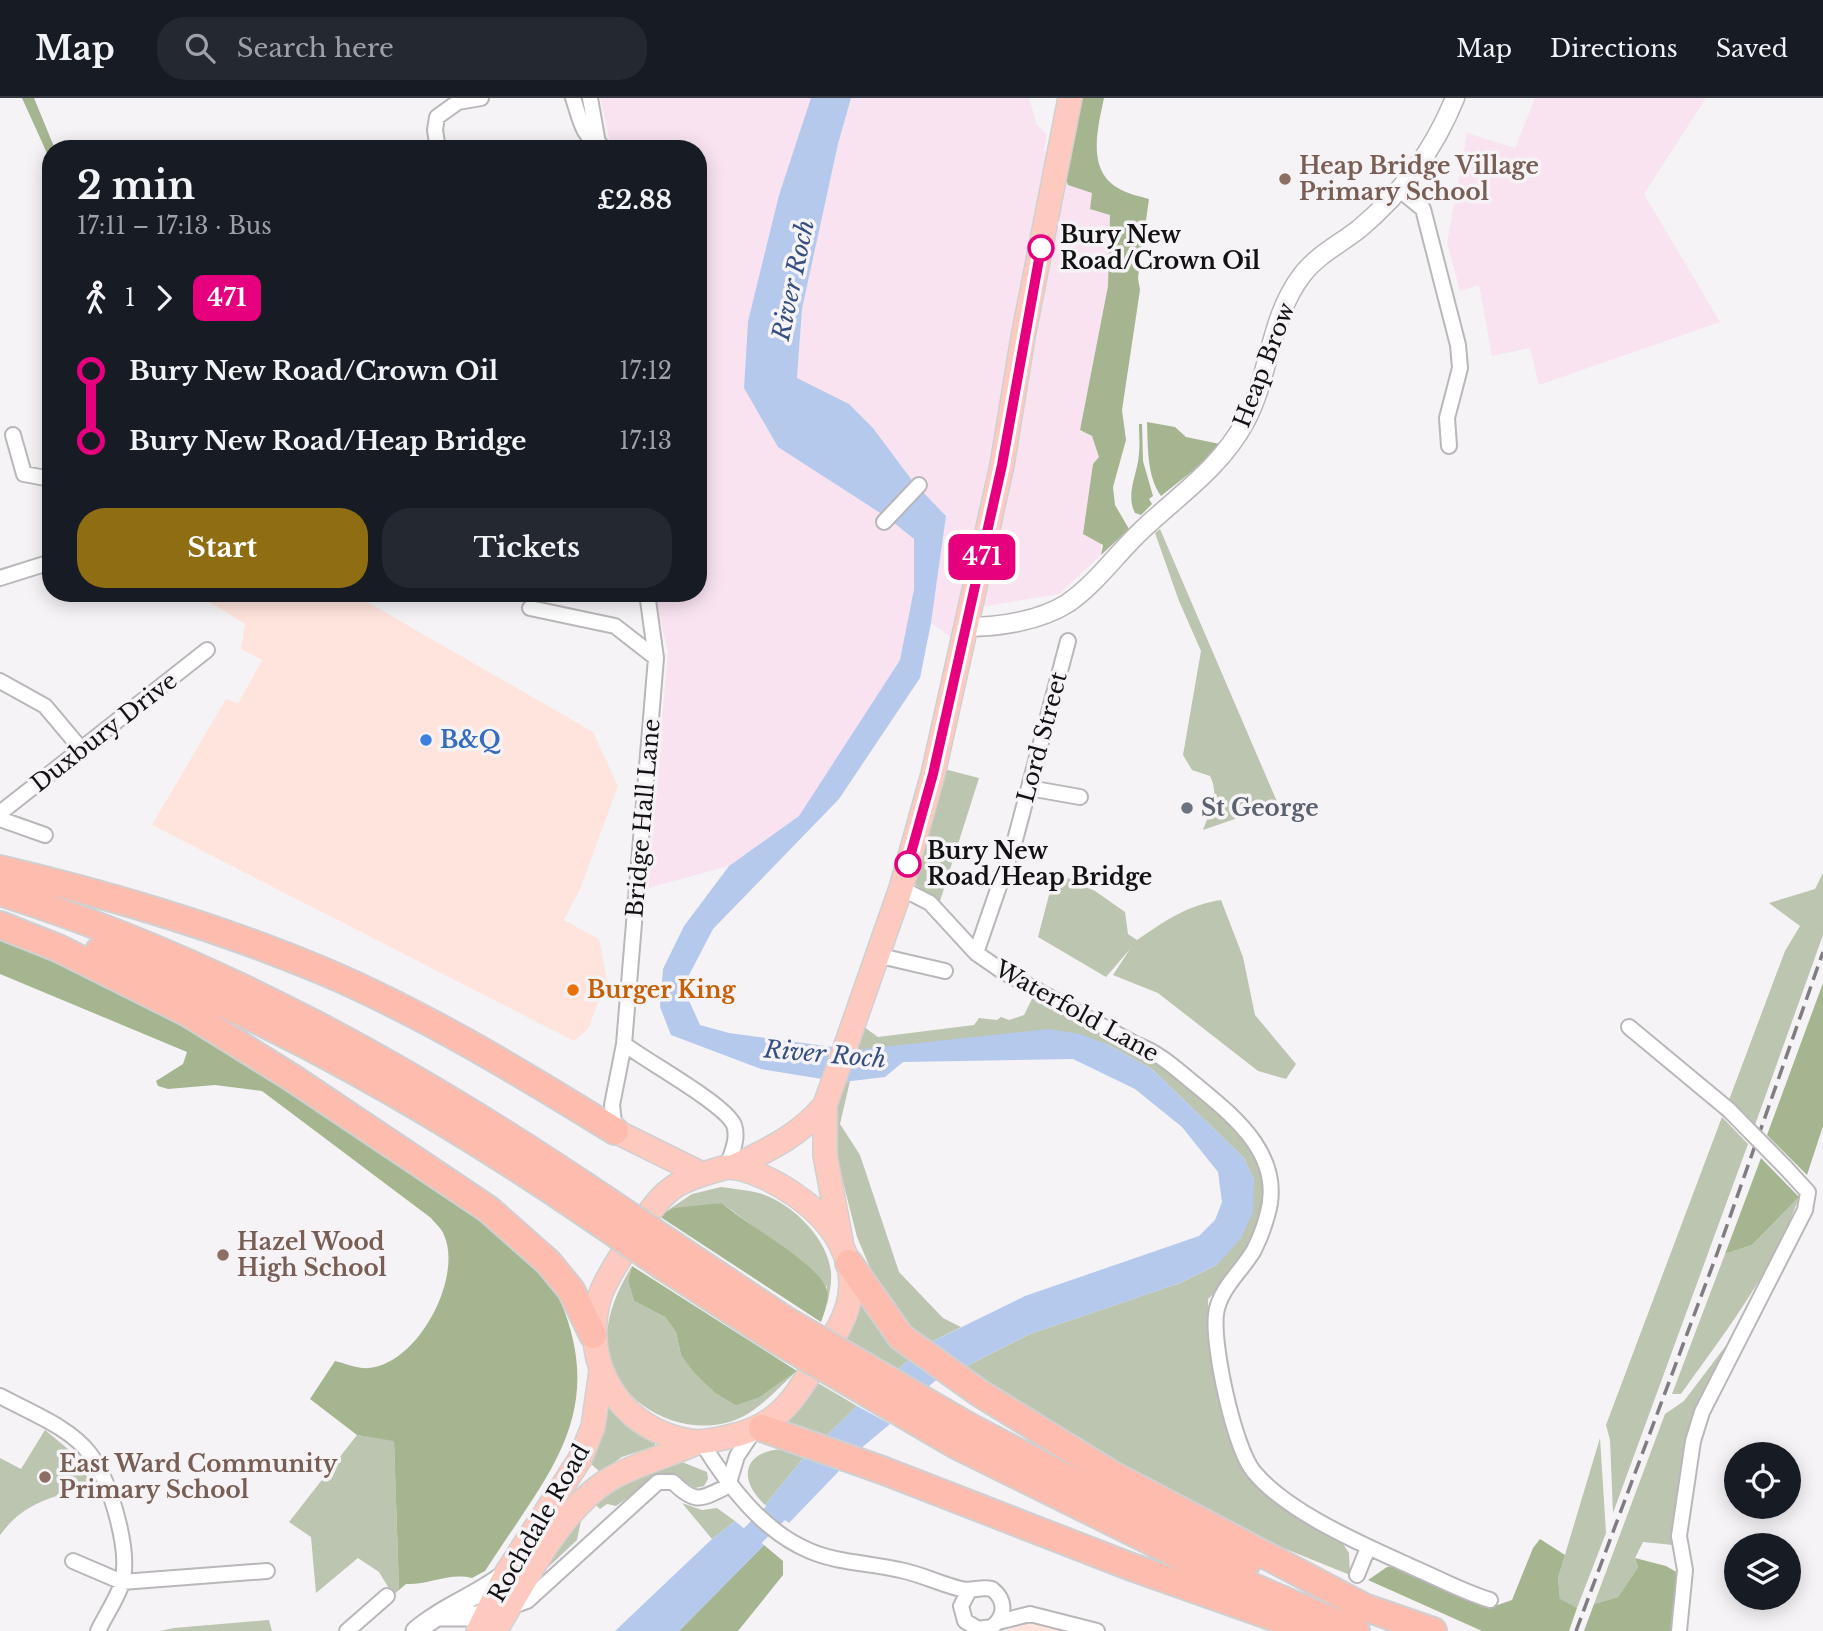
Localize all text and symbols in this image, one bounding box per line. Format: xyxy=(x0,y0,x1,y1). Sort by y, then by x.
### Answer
search box xyxy=(157,17,647,80)
text: Map xyxy=(35,28,115,69)
icon: search xyxy=(181,29,219,67)
text: Search here xyxy=(237,32,394,64)
text: Map xyxy=(1456,34,1512,63)
text: Directions xyxy=(1550,34,1678,63)
text: Saved xyxy=(1716,34,1788,63)
place label: Heap Bridge Village Primary School xyxy=(1299,152,1539,206)
text: 2 min xyxy=(77,162,195,209)
marker: Heap Bridge Village Primary School xyxy=(1277,171,1293,187)
text: £2.88 xyxy=(597,184,672,216)
text: 17:11 – 17:13 · Bus xyxy=(77,212,272,240)
water label: River Roch xyxy=(766,217,820,344)
place label: Bury New Road/Crown Oil xyxy=(1060,221,1260,275)
marker: Bury New Road/Crown Oil xyxy=(1028,235,1054,261)
icon: walk xyxy=(77,279,115,317)
icon: forward xyxy=(145,279,183,317)
text: 471 xyxy=(207,283,247,312)
text: 1 xyxy=(125,284,135,312)
street label: Heap Brow xyxy=(1227,298,1301,431)
text: Bury New Road/Crown Oil xyxy=(129,355,498,387)
text: 17:12 xyxy=(619,357,672,385)
text: Bury New Road/Heap Bridge xyxy=(129,425,527,457)
text: 17:13 xyxy=(619,427,672,455)
button: Start xyxy=(77,508,368,588)
button: Tickets xyxy=(382,508,672,588)
line badge: 471 xyxy=(942,534,1022,580)
text: 471 xyxy=(962,542,1002,571)
street label: Duxbury Drive xyxy=(25,666,183,798)
street label: Lord Street xyxy=(1011,668,1073,805)
street label: Bridge Hall Lane xyxy=(620,717,666,919)
place label: B&Q xyxy=(440,726,501,754)
marker: B&Q xyxy=(418,732,434,748)
place label: St George xyxy=(1201,794,1319,822)
marker: St George xyxy=(1179,800,1195,816)
place label: Bury New Road/Heap Bridge xyxy=(927,837,1152,891)
marker: Bury New Road/Heap Bridge xyxy=(895,851,921,877)
street label: Waterfold Lane xyxy=(989,954,1164,1068)
place label: Burger King xyxy=(587,976,736,1004)
marker: Burger King xyxy=(565,982,581,998)
water label: River Roch xyxy=(762,1034,887,1074)
place label: Hazel Wood High School xyxy=(237,1228,387,1282)
marker: Hazel Wood High School xyxy=(215,1247,231,1263)
street label: Rochdale Road xyxy=(482,1439,596,1607)
map controls xyxy=(1724,1442,1801,1610)
button: locate xyxy=(1724,1442,1801,1519)
place label: East Ward Community Primary School xyxy=(59,1450,338,1504)
marker: East Ward Community Primary School xyxy=(37,1469,53,1485)
button: layers xyxy=(1724,1533,1801,1610)

